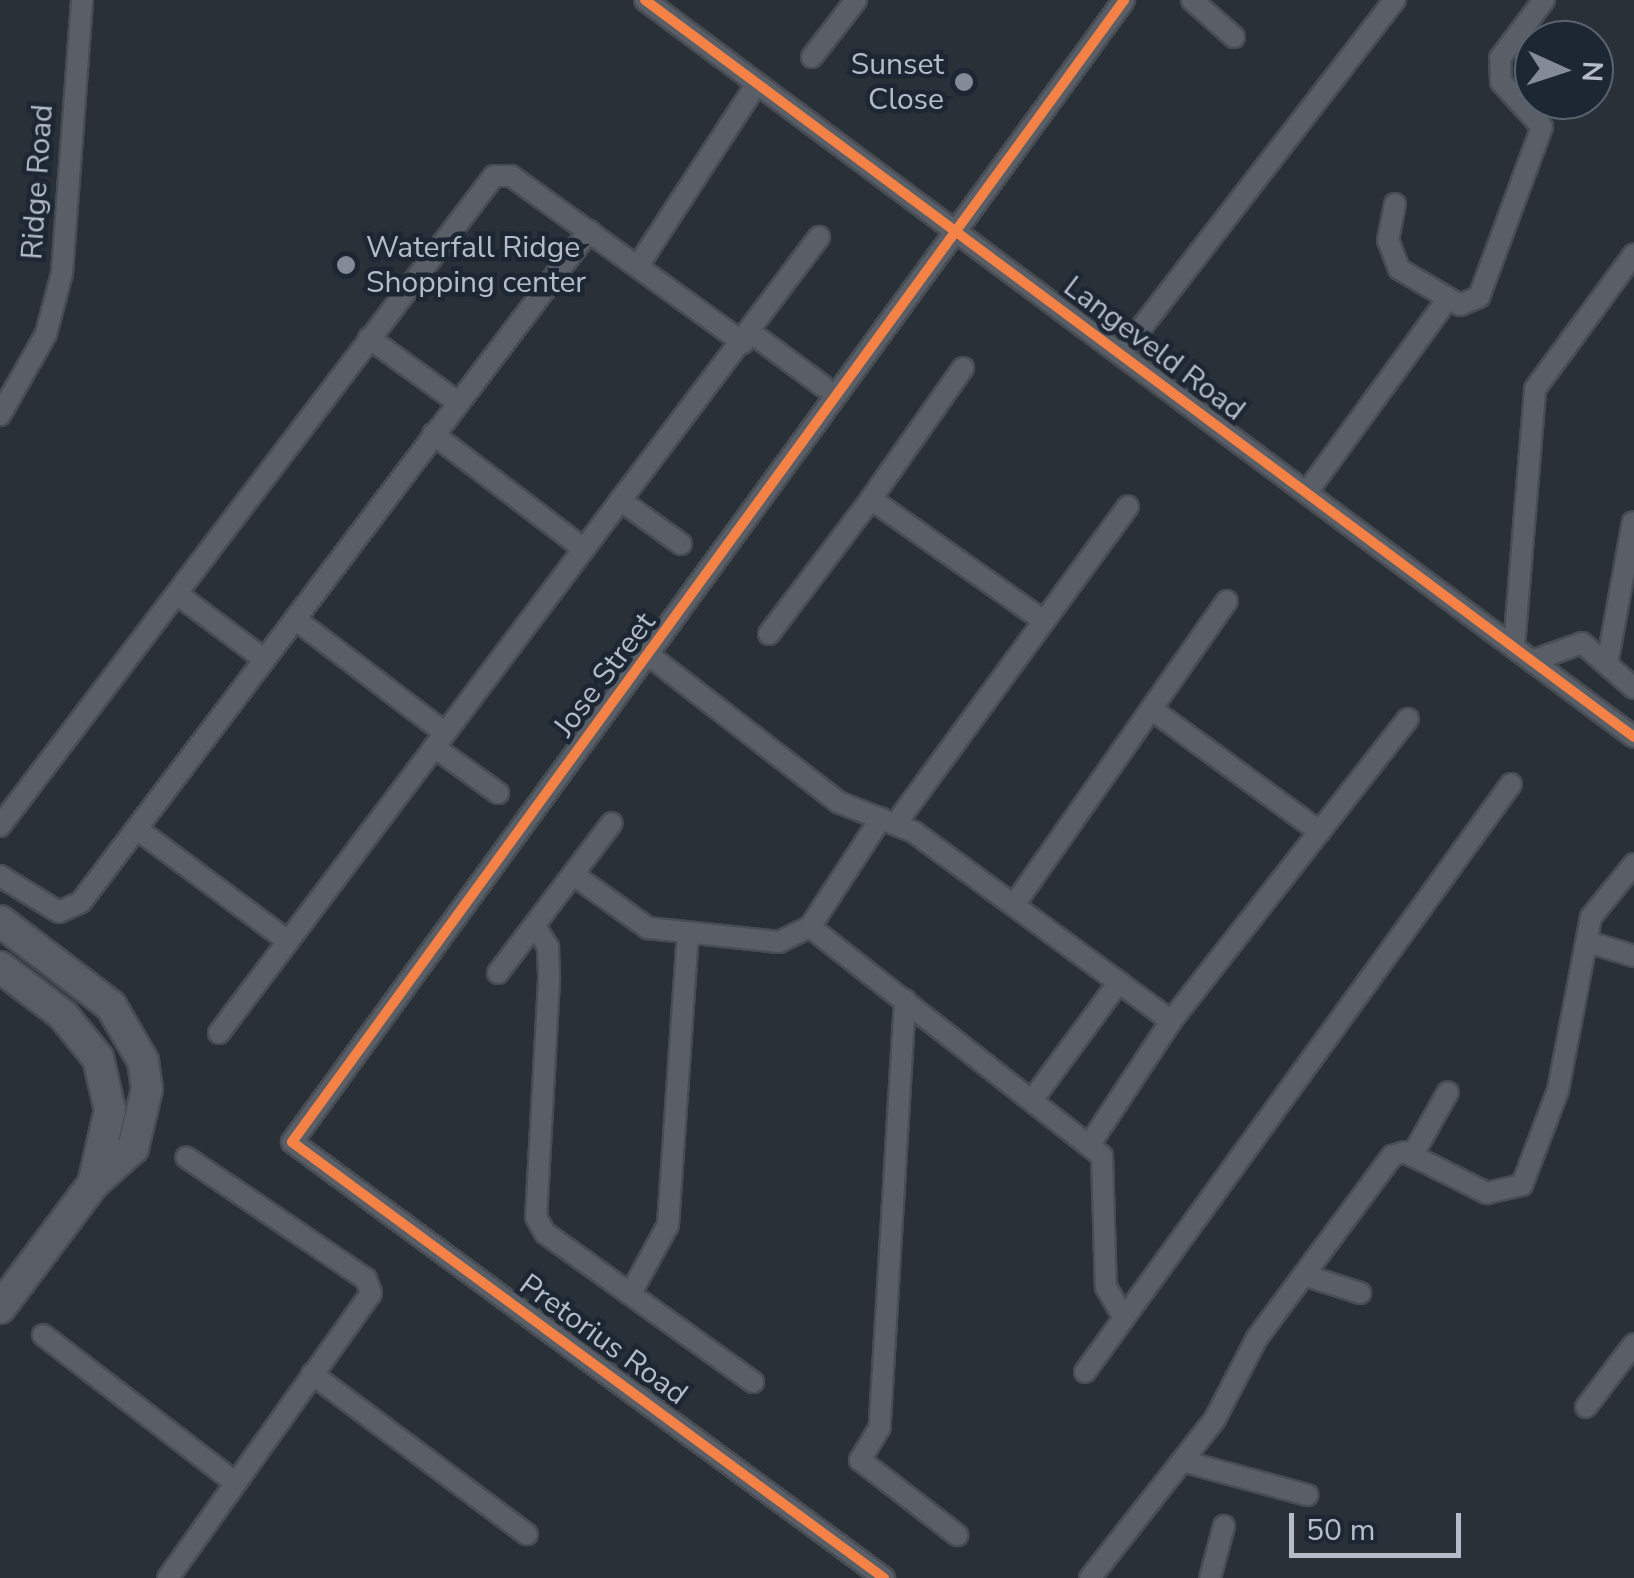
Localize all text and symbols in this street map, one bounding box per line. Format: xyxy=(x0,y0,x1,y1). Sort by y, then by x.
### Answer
north arrow xyxy=(1514,20,1614,120)
place label: Sunset Close xyxy=(851,47,944,118)
text: N xyxy=(1572,60,1611,83)
marker: Sunset Close xyxy=(953,71,975,93)
street label: Ridge Road xyxy=(15,103,61,261)
place label: Waterfall Ridge Shopping center xyxy=(366,230,586,300)
marker: Waterfall Ridge Shopping center xyxy=(335,254,357,276)
street label: Langeveld Road xyxy=(1056,269,1252,429)
street label: Jose Street xyxy=(547,606,663,744)
street label: Pretorius Road xyxy=(512,1267,694,1413)
scale bar xyxy=(1294,1493,1466,1555)
text: 50 m xyxy=(1306,1510,1375,1551)

